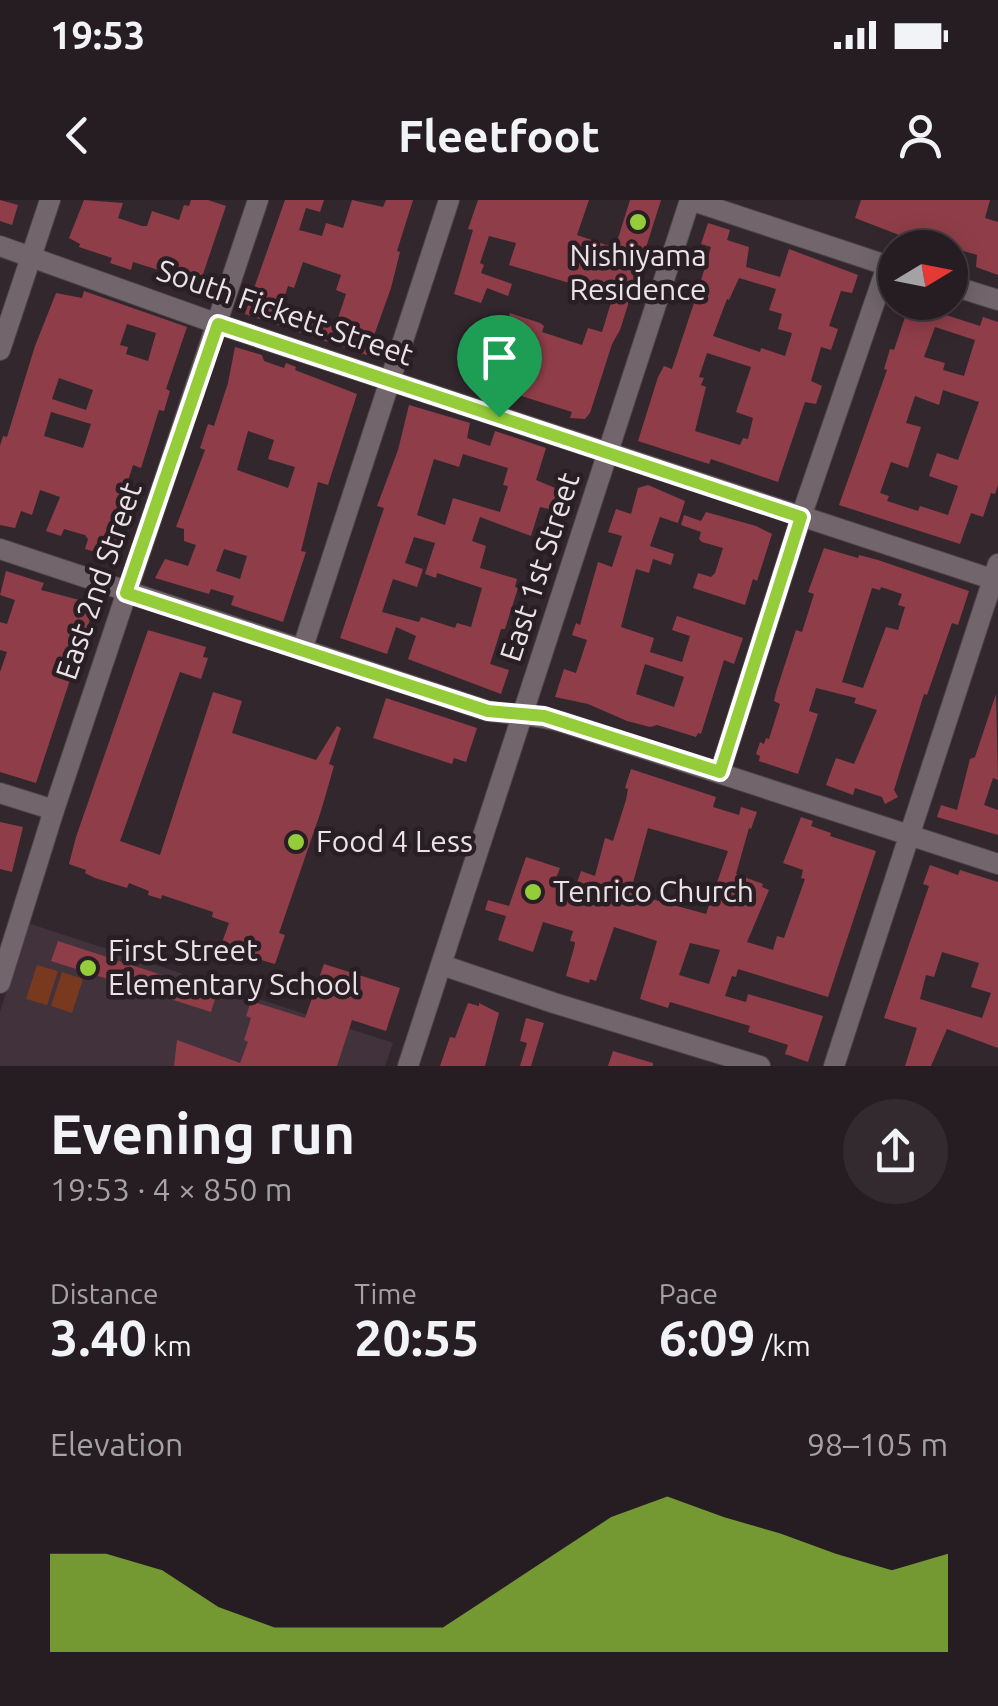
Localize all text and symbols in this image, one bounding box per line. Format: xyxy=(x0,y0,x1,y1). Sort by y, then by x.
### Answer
text: 19:53 xyxy=(50,14,145,56)
icon: back xyxy=(50,108,105,163)
icon: person xyxy=(893,108,948,163)
text: Fleetfoot xyxy=(398,110,600,161)
marker: Nishiyama Residence xyxy=(627,211,649,233)
north arrow xyxy=(878,230,968,320)
map controls xyxy=(878,230,968,320)
place label: Nishiyama Residence xyxy=(569,238,707,306)
street label: South Fickett Street xyxy=(153,252,418,372)
pin xyxy=(457,315,542,418)
icon: arrive xyxy=(472,330,527,385)
street label: East 1st Street xyxy=(493,468,586,665)
street label: East 2nd Street xyxy=(48,477,148,684)
place label: Food 4 Less xyxy=(316,824,473,858)
marker: Food 4 Less xyxy=(285,831,307,853)
place label: Tenrico Church xyxy=(553,874,754,908)
marker: Tenrico Church xyxy=(522,881,544,903)
place label: First Street Elementary School xyxy=(108,933,359,1001)
marker: First Street Elementary School xyxy=(77,957,99,979)
button: share xyxy=(843,1099,948,1204)
text: Evening run xyxy=(50,1103,355,1164)
text: 19:53 · 4 × 850 m xyxy=(50,1171,292,1207)
text: Distance xyxy=(50,1278,158,1309)
text: Time xyxy=(354,1278,417,1309)
text: Pace xyxy=(659,1278,718,1309)
text: 3.40 xyxy=(50,1309,147,1365)
text: 20:55 xyxy=(354,1309,479,1365)
text: 6:09 xyxy=(659,1309,756,1365)
text: km xyxy=(147,1330,192,1361)
text: /km xyxy=(756,1330,811,1361)
text: Elevation xyxy=(50,1426,183,1462)
text: 98–105 m xyxy=(807,1426,948,1462)

